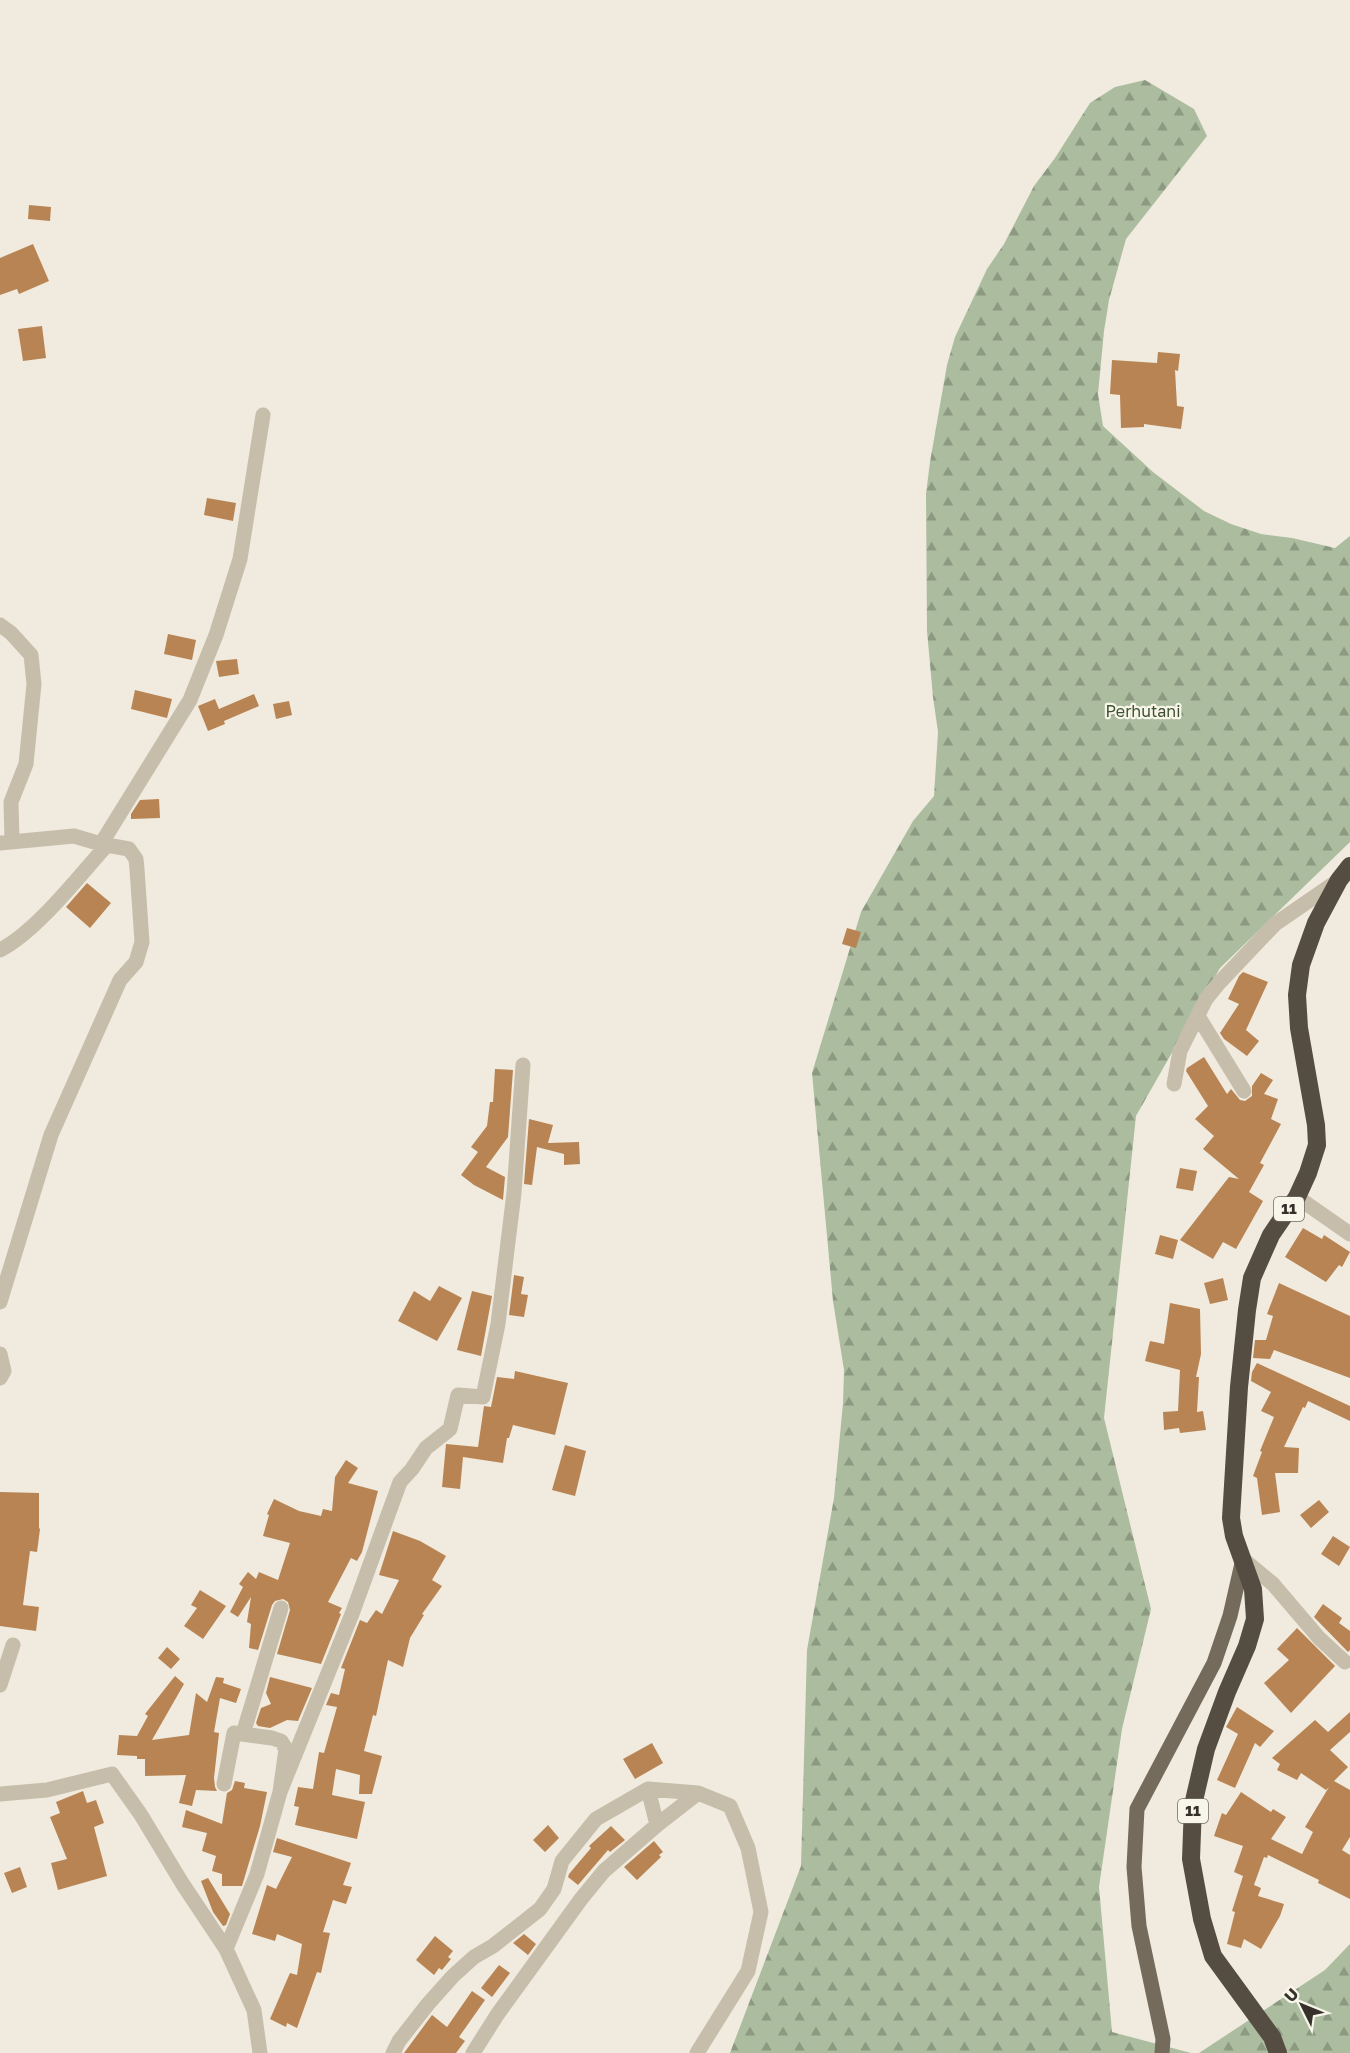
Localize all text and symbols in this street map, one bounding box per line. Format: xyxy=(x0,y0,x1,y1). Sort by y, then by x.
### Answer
park label: Perhutani xyxy=(1106,701,1180,721)
road number: 11 xyxy=(1274,1197,1304,1221)
road number: 11 xyxy=(1178,1799,1208,1823)
north arrow xyxy=(1272,1975,1332,2035)
text: U xyxy=(1280,1984,1302,2006)

